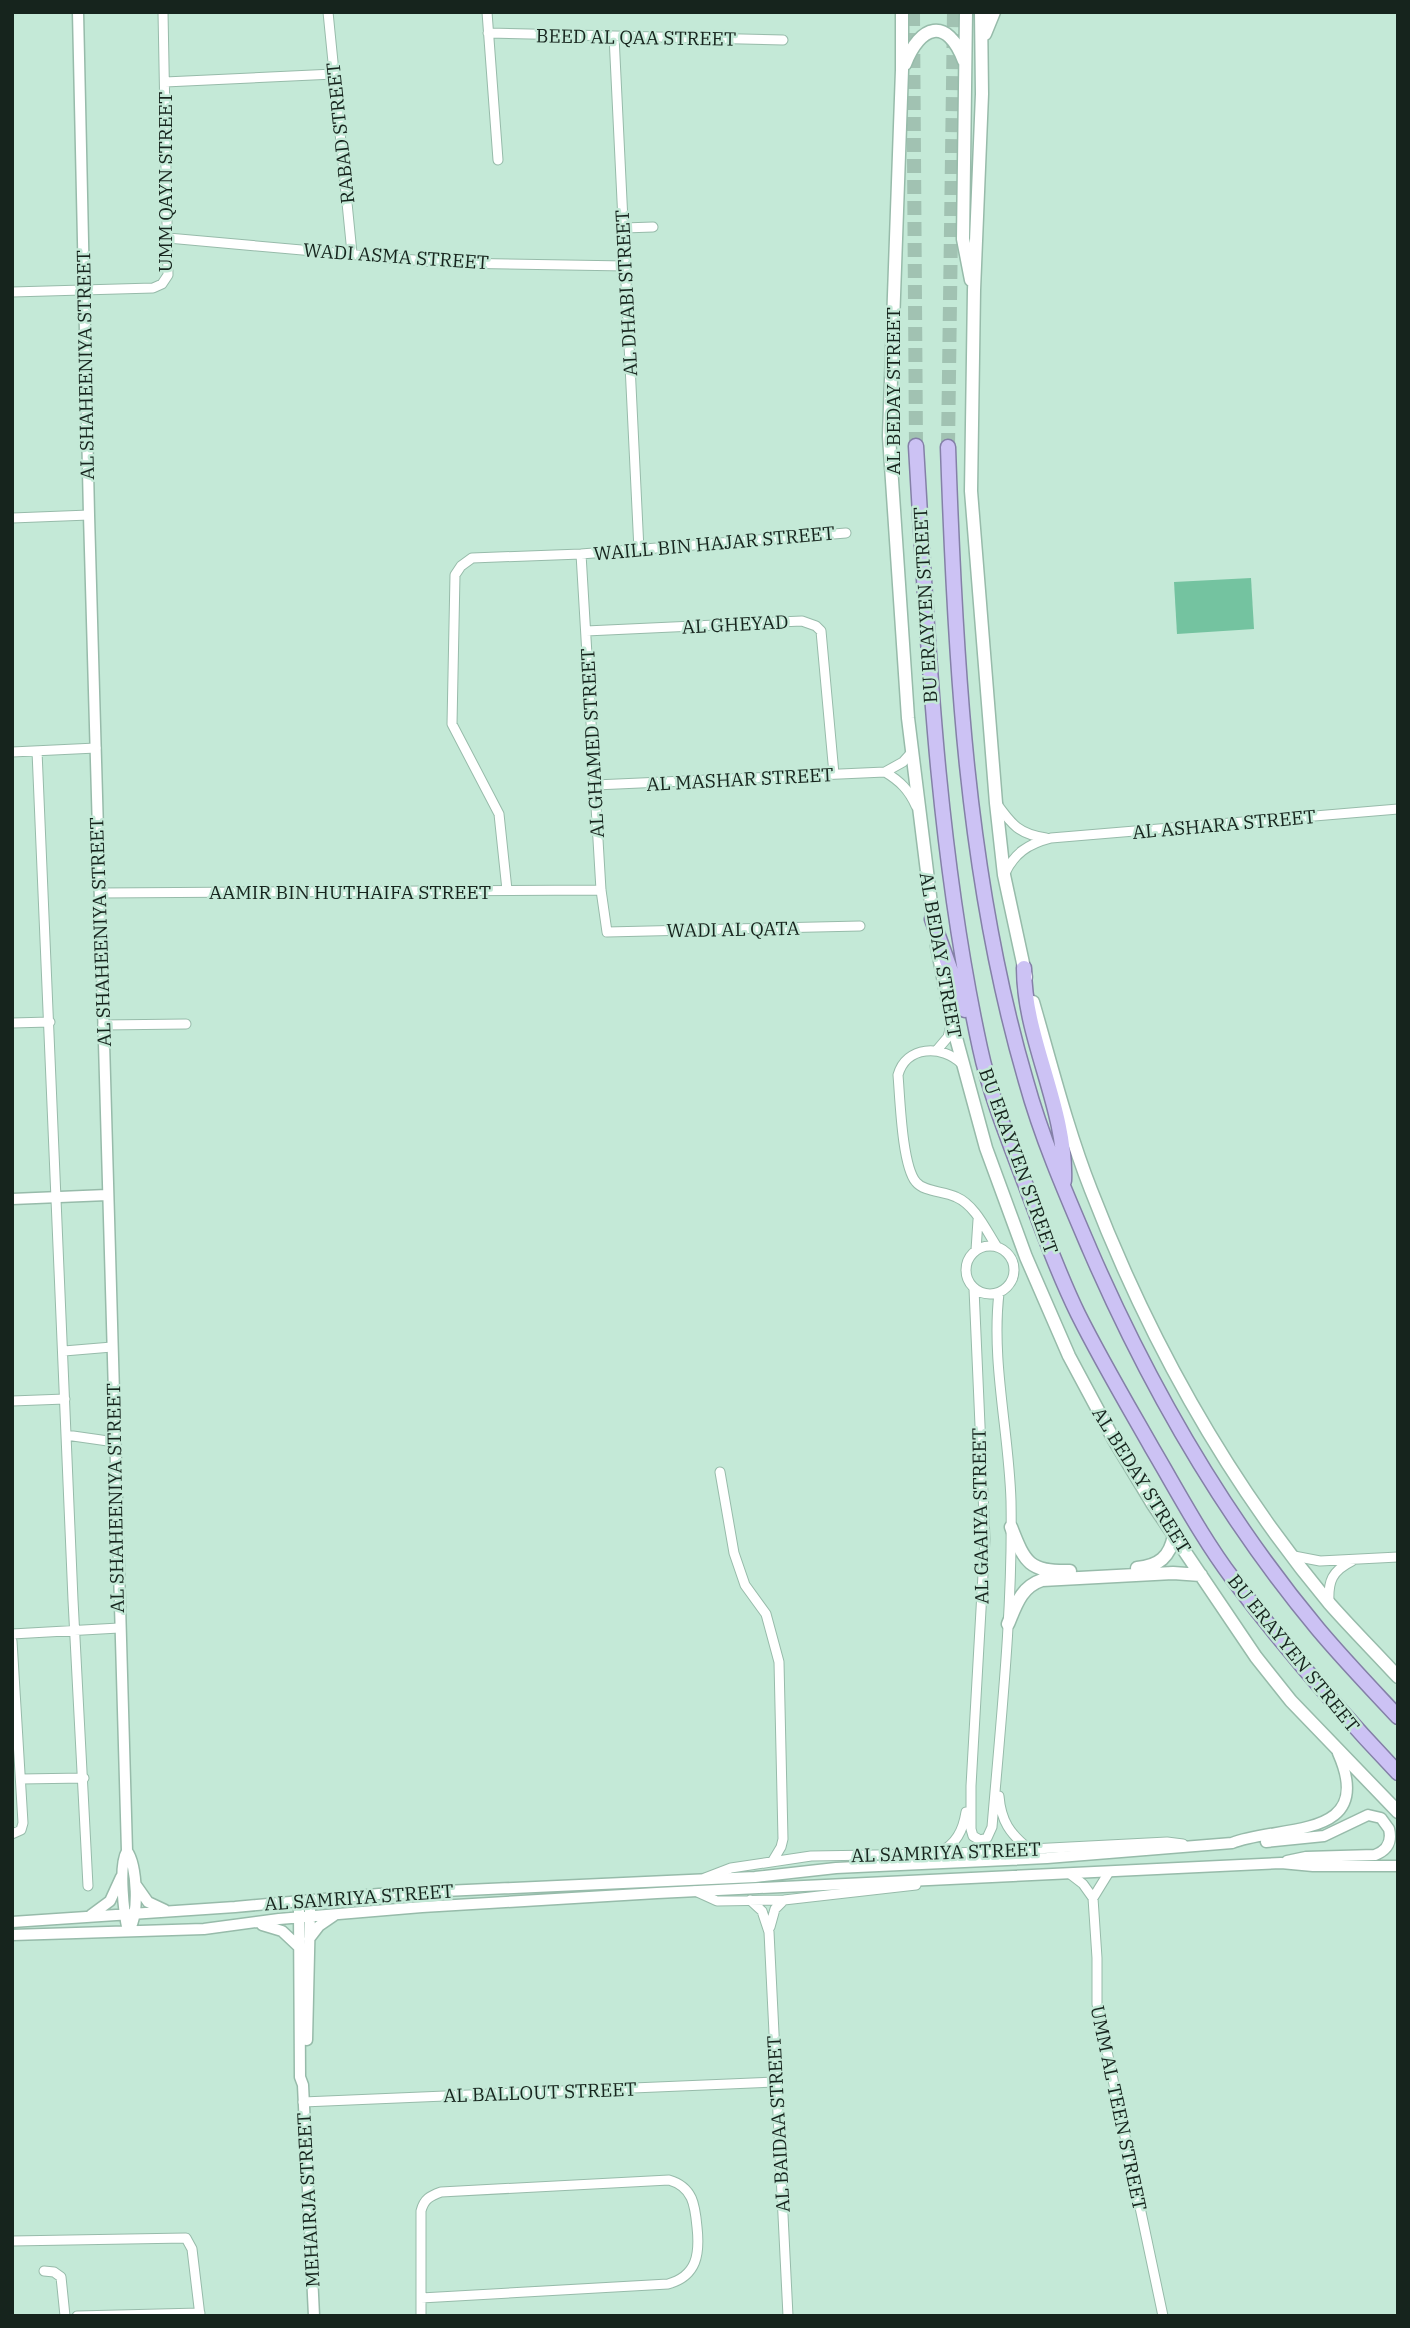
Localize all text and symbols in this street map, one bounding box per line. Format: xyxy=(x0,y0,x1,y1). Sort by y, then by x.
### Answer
street label: BEED AL QAA STREET xyxy=(536,23,736,51)
street label: RABAD STREET xyxy=(321,61,359,205)
street label: UMM QAYN STREET xyxy=(153,92,177,272)
street label: AL DHABI STREET xyxy=(610,209,642,377)
street label: WADI ASMA STREET xyxy=(302,238,490,274)
street label: AL SHAHEENIYA STREET xyxy=(71,250,99,480)
street label: AL BEDAY STREET xyxy=(881,307,905,475)
street label: BU ERAYYEN STREET xyxy=(908,506,942,704)
street label: WAILL BIN HAJAR STREET xyxy=(592,520,836,566)
street label: AL GHEYAD xyxy=(681,609,789,639)
street label: AL GHAMED STREET xyxy=(575,648,609,838)
street label: AL MASHAR STREET xyxy=(646,762,834,796)
street label: AL ASHARA STREET xyxy=(1131,804,1317,844)
street label: AL SHAHEENIYA STREET xyxy=(84,817,116,1047)
street label: AL BEDAY STREET xyxy=(915,870,967,1040)
street label: AAMIR BIN HUTHAIFA STREET xyxy=(209,880,491,904)
street label: WADI AL QATA xyxy=(666,916,800,942)
street label: BU ERAYYEN STREET xyxy=(974,1065,1064,1257)
street label: AL SHAHEENIYA STREET xyxy=(101,1383,129,1613)
street label: AL BEDAY STREET xyxy=(1087,1402,1197,1558)
street label: AL GAAIYA STREET xyxy=(966,1428,994,1604)
street label: BU ERAYYEN STREET xyxy=(1223,1569,1365,1737)
street label: AL SAMRIYA STREET xyxy=(851,1837,1041,1867)
street label: AL SAMRIYA STREET xyxy=(263,1878,455,1916)
street label: UMM AL TEEN STREET xyxy=(1086,2003,1152,2213)
street label: AL BAIDAA STREET xyxy=(761,2035,795,2213)
street label: AL BALLOUT STREET xyxy=(443,2077,637,2107)
street label: MEHAIRJA STREET xyxy=(291,2112,325,2288)

